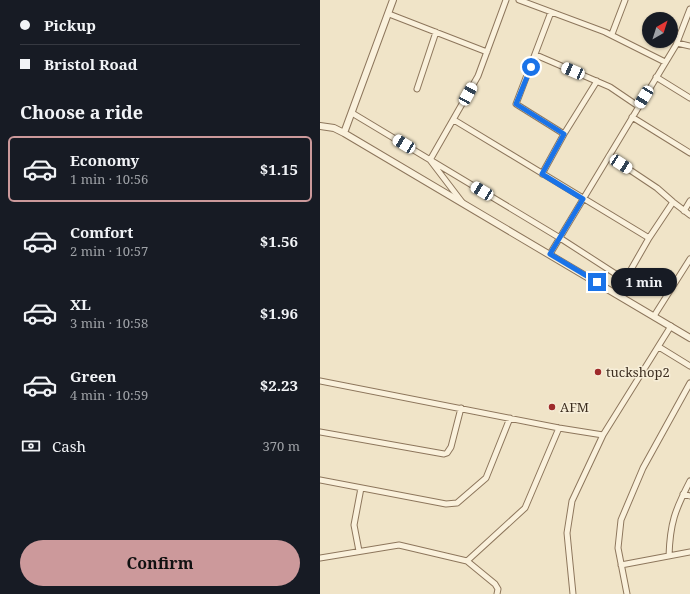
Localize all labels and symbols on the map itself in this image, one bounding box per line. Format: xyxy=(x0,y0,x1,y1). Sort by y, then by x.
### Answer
north arrow xyxy=(642,12,678,48)
route start xyxy=(522,58,540,76)
car xyxy=(560,61,586,81)
car xyxy=(457,81,479,107)
car xyxy=(633,84,655,110)
car xyxy=(391,133,417,155)
car xyxy=(608,152,634,176)
car xyxy=(469,180,495,202)
callout: 1 min xyxy=(611,268,677,296)
route end xyxy=(588,273,606,291)
place label: tuckshop2 xyxy=(606,363,670,381)
marker: tuckshop2 xyxy=(593,367,603,377)
place label: AFM xyxy=(560,398,589,416)
marker: AFM xyxy=(547,402,557,412)

